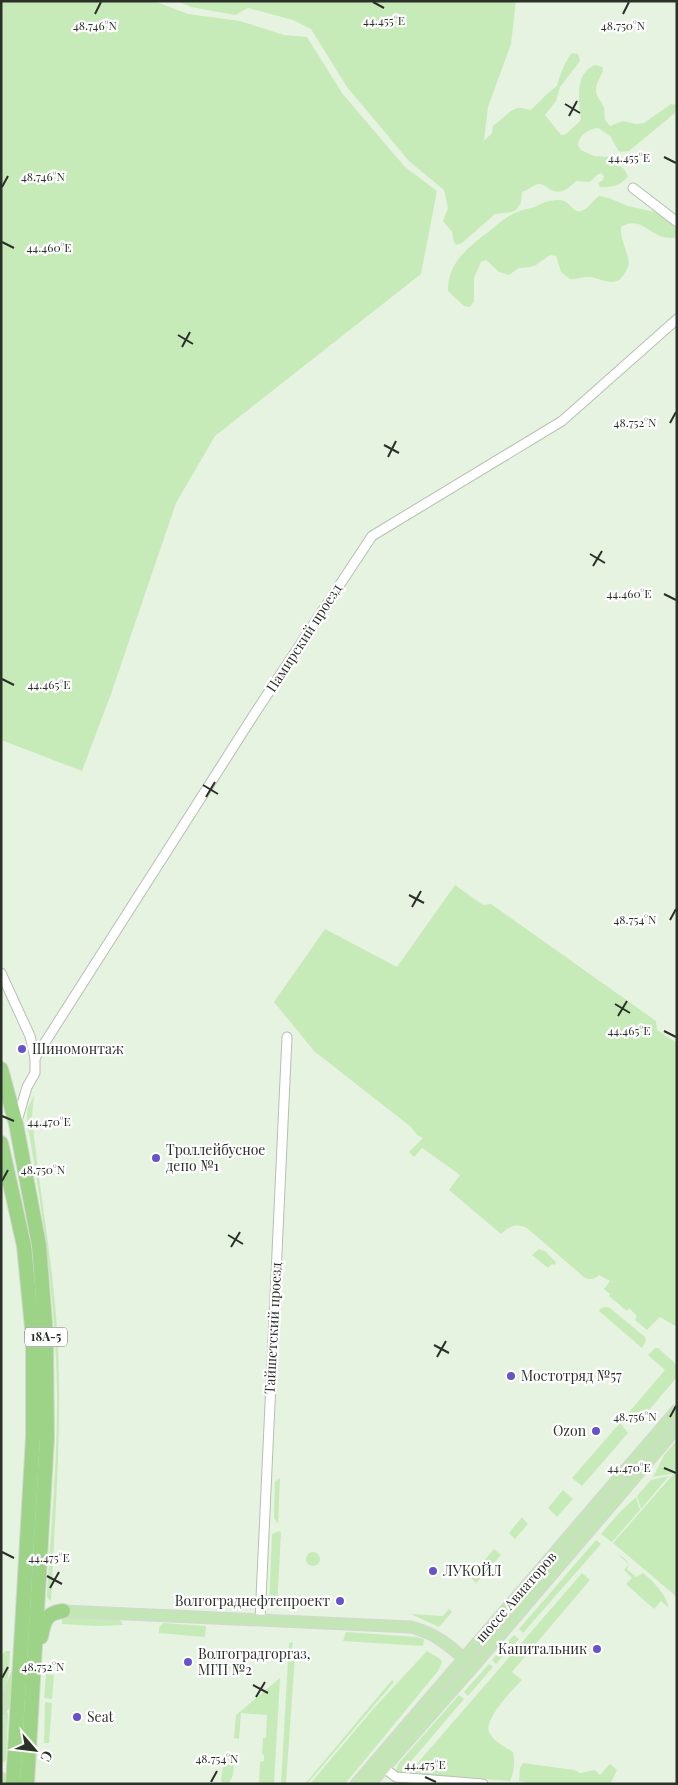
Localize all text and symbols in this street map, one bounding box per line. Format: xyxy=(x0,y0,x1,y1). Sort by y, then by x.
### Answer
text: 44.455°E xyxy=(363,12,405,28)
text: 48.746°N xyxy=(73,17,118,33)
text: 48.750°N xyxy=(601,17,646,33)
text: 44.455°E xyxy=(608,149,650,165)
text: 48.746°N xyxy=(21,168,66,184)
text: 44.460°E xyxy=(26,239,72,255)
text: 48.752°N xyxy=(613,414,657,430)
street label: Памирский проезд xyxy=(261,579,346,696)
text: 44.460°E xyxy=(606,585,652,601)
text: 44.465°E xyxy=(27,676,71,692)
text: 48.754°N xyxy=(613,911,657,927)
text: 44.465°E xyxy=(607,1022,651,1038)
place label: Шиномонтаж xyxy=(32,1039,124,1058)
marker: Шиномонтаж xyxy=(16,1043,28,1055)
text: 44.470°E xyxy=(27,1113,71,1129)
place label: Троллейбусное депо №1 xyxy=(166,1140,265,1175)
marker: Троллейбусное депо №1 xyxy=(150,1152,162,1164)
text: 48.750°N xyxy=(21,1161,66,1177)
street label: Тайшетский проезд xyxy=(260,1261,285,1394)
road number: 18А-5 xyxy=(25,1328,67,1346)
place label: Мостотряд №57 xyxy=(521,1366,622,1385)
marker: Мостотряд №57 xyxy=(505,1370,517,1382)
text: 48.756°N xyxy=(613,1408,657,1424)
place label: Ozon xyxy=(553,1421,587,1440)
marker: Ozon xyxy=(590,1425,602,1437)
text: 44.470°E xyxy=(607,1459,651,1475)
street label: шоссе Авиаторов xyxy=(471,1547,561,1646)
text: 44.475°E xyxy=(28,1549,70,1565)
place label: ЛУКОЙЛ xyxy=(442,1561,502,1580)
marker: ЛУКОЙЛ xyxy=(427,1565,439,1577)
place label: Волгограднефтепроект xyxy=(175,1591,330,1610)
marker: Волгограднефтепроект xyxy=(334,1595,346,1607)
place label: Капитальник xyxy=(498,1639,587,1658)
marker: Капитальник xyxy=(591,1643,603,1655)
place label: Волгоградгоргаз, МГП №2 xyxy=(198,1644,310,1679)
marker: Волгоградгоргаз, МГП №2 xyxy=(182,1656,194,1668)
text: 48.752°N xyxy=(21,1658,65,1674)
place label: Seat xyxy=(87,1707,115,1726)
marker: Seat xyxy=(71,1711,83,1723)
north arrow xyxy=(10,1725,60,1775)
text: С xyxy=(36,1748,58,1765)
text: 48.754°N xyxy=(195,1750,239,1766)
text: 44.475°E xyxy=(404,1756,446,1772)

